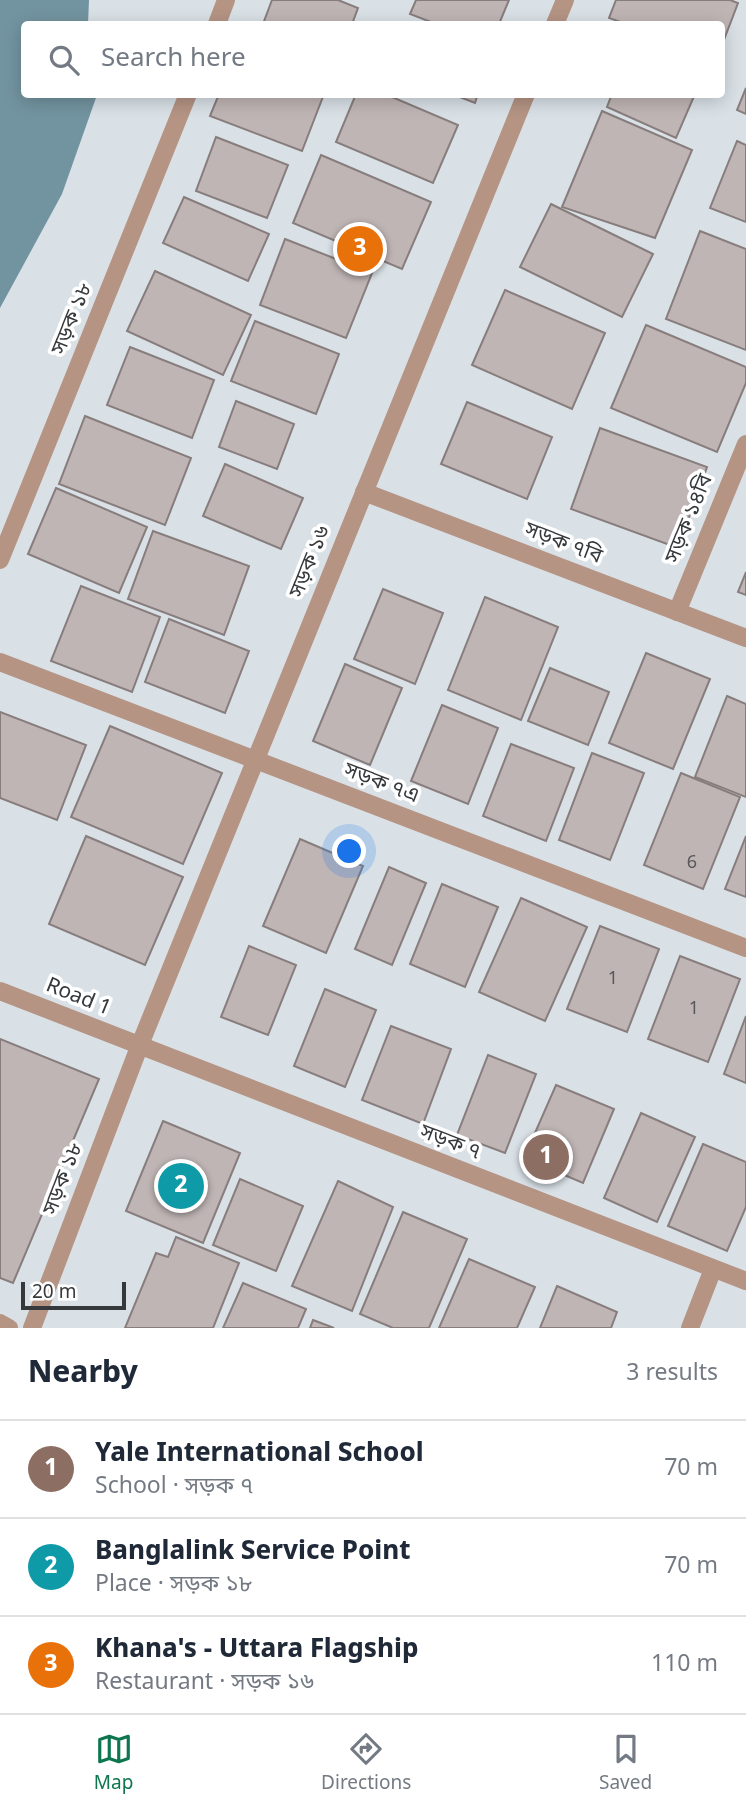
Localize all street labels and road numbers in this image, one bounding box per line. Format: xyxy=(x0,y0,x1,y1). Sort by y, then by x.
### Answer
street label: সড়ক ১৮ xyxy=(46,279,100,360)
street label: সড়ক ১৪বি xyxy=(659,470,721,568)
street label: সড়ক ৭বি xyxy=(519,516,606,572)
street label: সড়ক ১৬ xyxy=(284,522,338,603)
street label: সড়ক ৭এ xyxy=(339,757,423,811)
street label: Road 1 xyxy=(41,972,115,1024)
street label: সড়ক ৭ xyxy=(415,1118,484,1167)
street label: সড়ক ১৮ xyxy=(37,1139,91,1220)

